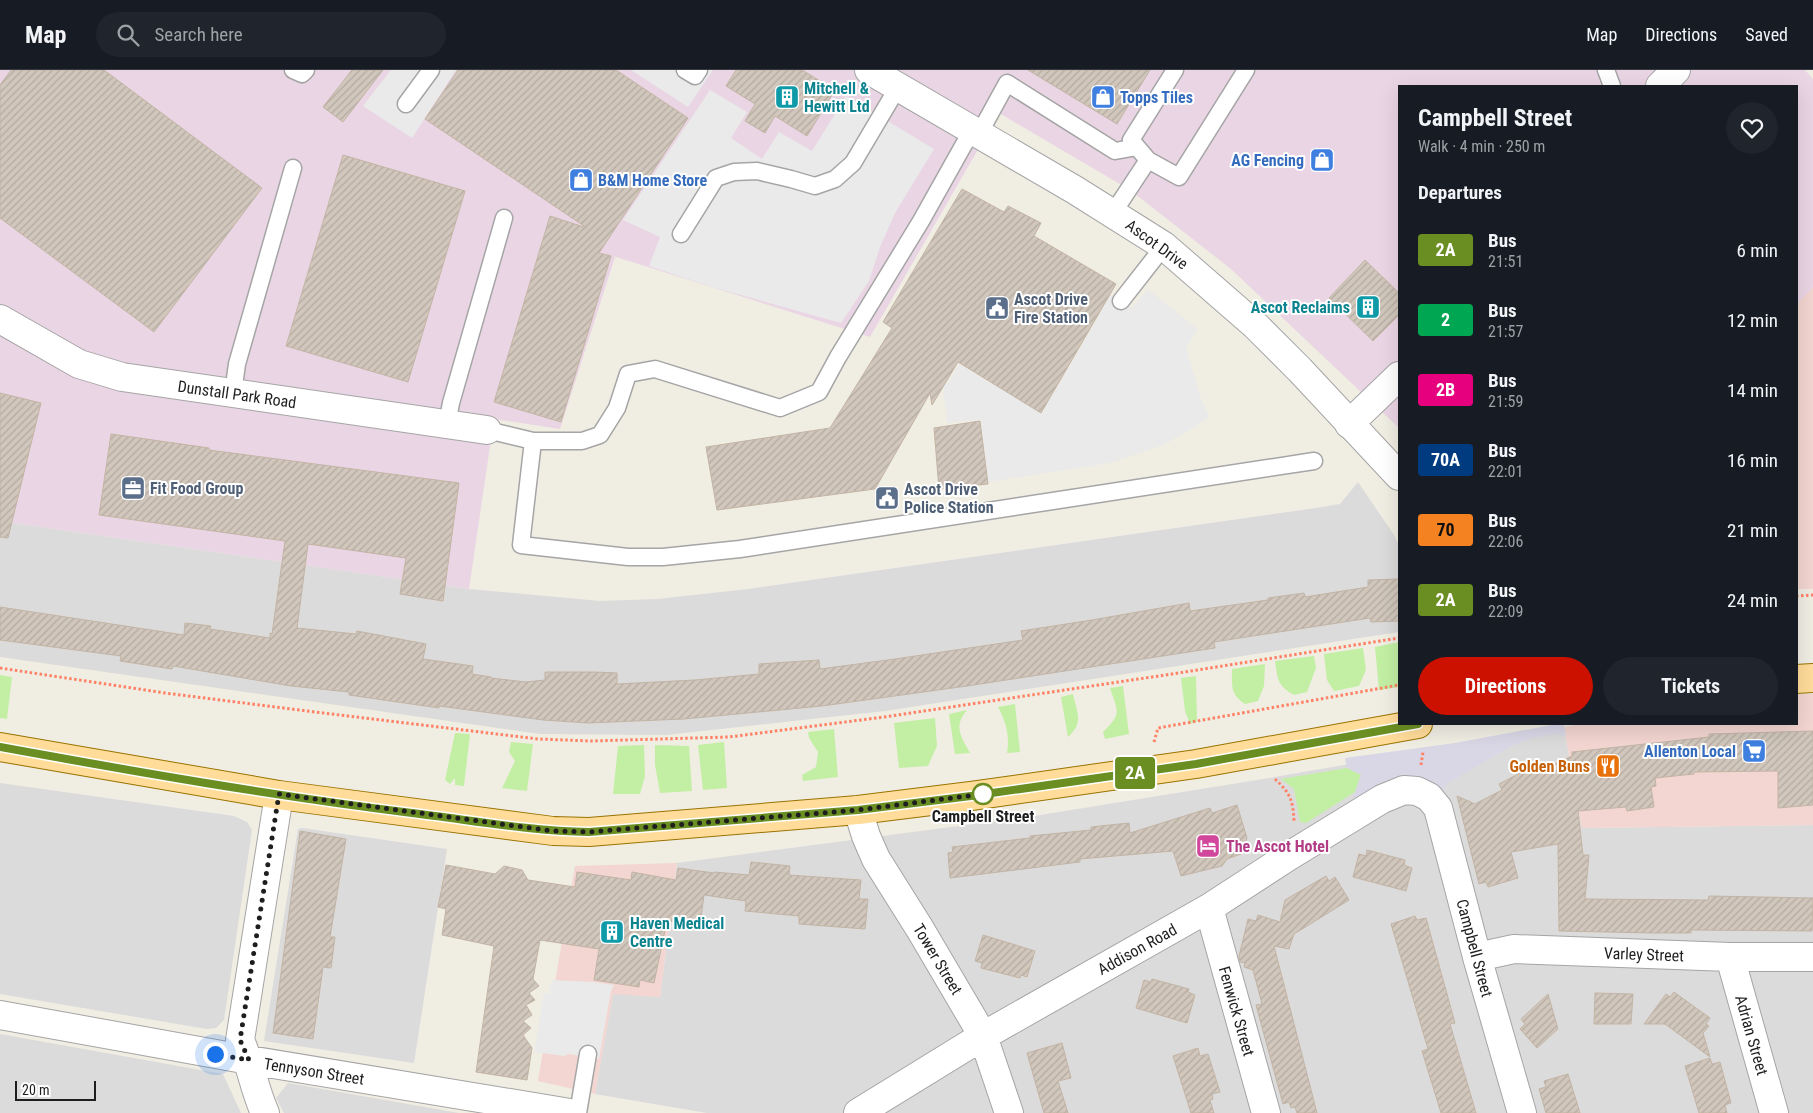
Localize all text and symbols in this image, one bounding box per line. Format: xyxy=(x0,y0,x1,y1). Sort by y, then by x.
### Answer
search box xyxy=(96,12,446,57)
text: Map xyxy=(25,21,66,49)
icon: search xyxy=(114,21,142,49)
text: Search here xyxy=(154,23,243,46)
text: Map xyxy=(1586,24,1617,45)
text: Directions xyxy=(1645,24,1717,45)
text: Saved xyxy=(1745,24,1788,45)
place label: Mitchell & Hewitt Ltd xyxy=(804,79,870,116)
building icon: Mitchell & Hewitt Ltd xyxy=(774,84,800,110)
shop icon: Topps Tiles xyxy=(1090,84,1116,110)
place label: Topps Tiles xyxy=(1120,88,1193,107)
button: heart xyxy=(1726,102,1778,154)
text: Campbell Street xyxy=(1418,104,1572,132)
text: Walk · 4 min · 250 m xyxy=(1418,137,1545,156)
shop icon: AG Fencing xyxy=(1309,147,1335,173)
place label: AG Fencing xyxy=(1231,151,1304,170)
shop icon: B&M Home Store xyxy=(568,167,594,193)
place label: B&M Home Store xyxy=(598,171,707,190)
text: Departures xyxy=(1418,181,1502,204)
street label: Ascot Drive xyxy=(1122,215,1192,273)
text: Bus xyxy=(1488,229,1517,252)
text: 2A xyxy=(1436,239,1455,260)
text: 6 min xyxy=(1736,239,1778,262)
text: 21:51 xyxy=(1488,252,1523,271)
place label: Ascot Drive Fire Station xyxy=(1014,290,1088,327)
building icon: Ascot Reclaims xyxy=(1355,294,1381,320)
public building icon: Ascot Drive Fire Station xyxy=(984,295,1010,321)
place label: Ascot Reclaims xyxy=(1251,298,1350,317)
text: Bus xyxy=(1488,299,1517,322)
text: 2 xyxy=(1441,309,1450,330)
text: 12 min xyxy=(1727,309,1778,332)
text: 21:57 xyxy=(1488,322,1523,341)
text: Bus xyxy=(1488,369,1517,392)
street label: Dunstall Park Road xyxy=(176,377,297,412)
text: 2B xyxy=(1436,379,1455,400)
text: 14 min xyxy=(1727,379,1778,402)
text: 21:59 xyxy=(1488,392,1523,411)
text: Bus xyxy=(1488,439,1517,462)
text: 70A xyxy=(1431,449,1460,470)
text: 16 min xyxy=(1727,449,1778,472)
text: 22:01 xyxy=(1488,462,1523,481)
office icon: Fit Food Group xyxy=(120,475,146,501)
place label: Fit Food Group xyxy=(150,479,243,498)
place label: Ascot Drive Police Station xyxy=(904,480,994,517)
public building icon: Ascot Drive Police Station xyxy=(874,485,900,511)
text: Bus xyxy=(1488,509,1517,532)
text: 70 xyxy=(1436,519,1455,540)
text: 21 min xyxy=(1727,519,1778,542)
text: 22:06 xyxy=(1488,532,1523,551)
text: Bus xyxy=(1488,579,1517,602)
text: 2A xyxy=(1436,589,1455,610)
text: 24 min xyxy=(1727,589,1778,612)
text: 22:09 xyxy=(1488,602,1523,621)
button: Directions xyxy=(1418,657,1593,715)
button: Tickets xyxy=(1603,657,1778,715)
supermarket icon: Allenton Local xyxy=(1741,738,1767,764)
place label: Allenton Local xyxy=(1644,742,1736,761)
restaurant icon: Golden Buns xyxy=(1595,753,1621,779)
line badge: 2A xyxy=(1112,757,1158,789)
place label: Golden Buns xyxy=(1510,757,1590,776)
text: 2A xyxy=(1125,762,1145,783)
marker: Campbell Street xyxy=(972,783,994,805)
place label: Campbell Street xyxy=(932,807,1034,826)
hotel icon: The Ascot Hotel xyxy=(1195,833,1221,859)
place label: The Ascot Hotel xyxy=(1226,837,1329,856)
street label: Campbell Street xyxy=(1452,897,1497,999)
place label: Haven Medical Centre xyxy=(630,914,724,951)
building icon: Haven Medical Centre xyxy=(599,919,625,945)
street label: Tower Street xyxy=(909,920,966,998)
street label: Addison Road xyxy=(1094,920,1180,979)
street label: Varley Street xyxy=(1604,944,1685,965)
street label: Fenwick Street xyxy=(1215,964,1258,1059)
street label: Adrian Street xyxy=(1731,993,1772,1078)
your location xyxy=(203,1042,228,1067)
street label: Tennyson Street xyxy=(262,1054,366,1089)
scale bar xyxy=(15,1078,96,1101)
text: 20 m xyxy=(22,1082,50,1098)

